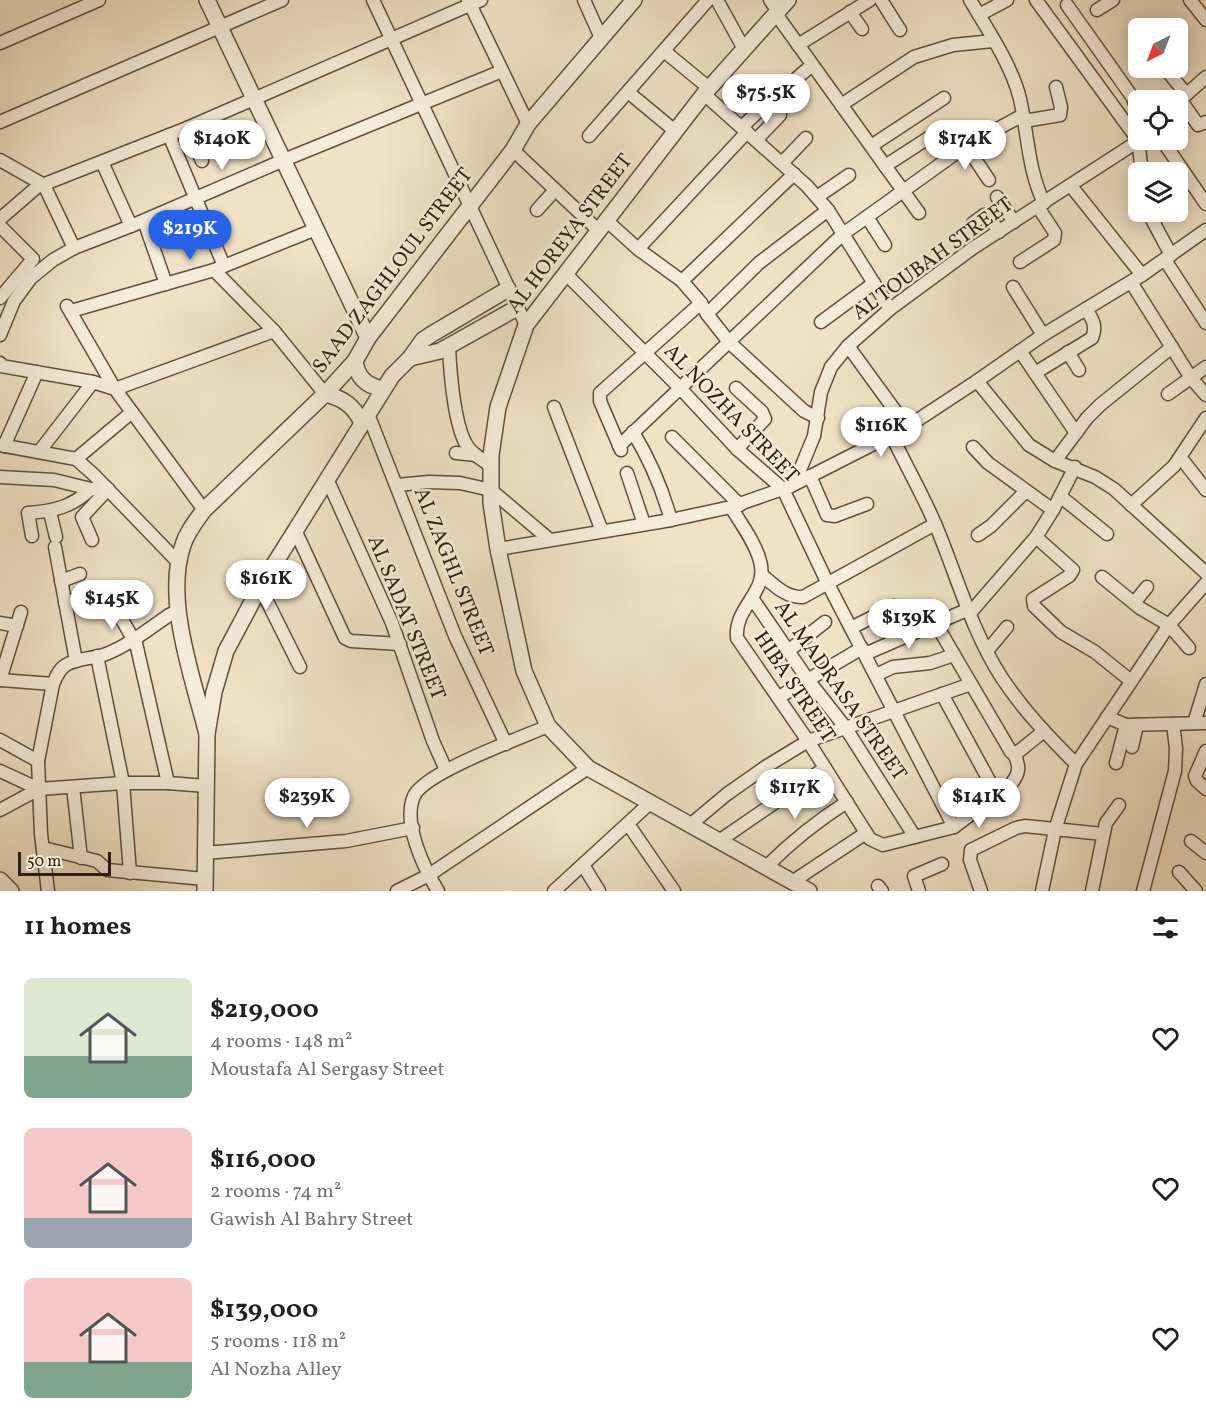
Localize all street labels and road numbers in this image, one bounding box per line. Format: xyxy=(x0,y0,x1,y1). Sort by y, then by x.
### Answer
street label: AL HOREYA STREET xyxy=(500,148,640,320)
street label: SAAD ZAGHLOUL STREET xyxy=(306,162,480,380)
street label: AL TOUBAH STREET xyxy=(846,191,1020,327)
street label: AL NOZHA STREET xyxy=(657,338,805,490)
street label: AL ZAGHL STREET xyxy=(406,483,500,661)
street label: AL SADAT STREET xyxy=(360,531,452,705)
street label: AL MADRASA STREET xyxy=(767,595,913,787)
street label: HIBA STREET xyxy=(746,626,842,748)

